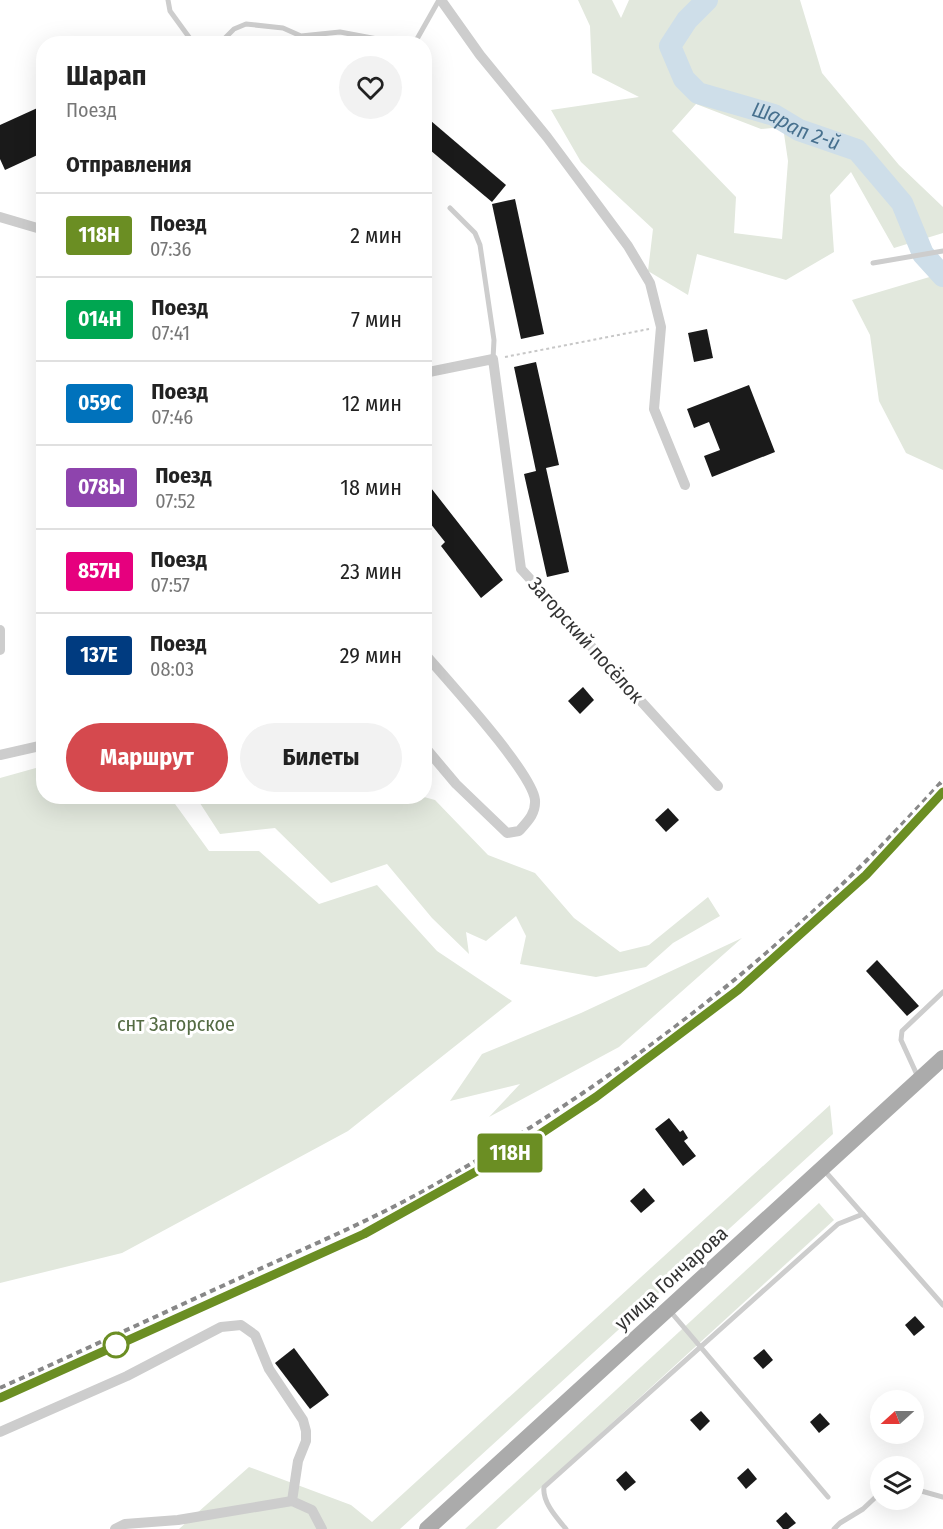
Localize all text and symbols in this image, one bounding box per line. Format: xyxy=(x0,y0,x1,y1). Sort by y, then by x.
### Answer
button: heart xyxy=(339,56,402,119)
text: Шарап xyxy=(66,59,147,92)
water label: Шарап 2-й xyxy=(749,96,844,156)
text: Поезд xyxy=(66,98,117,122)
text: Отправления xyxy=(66,151,192,178)
text: Поезд xyxy=(150,210,207,237)
text: 118Н xyxy=(78,222,120,248)
text: 2 мин xyxy=(350,222,402,249)
text: 07:36 xyxy=(150,237,192,261)
text: Поезд xyxy=(151,294,208,321)
text: 014Н xyxy=(78,306,121,332)
text: 7 мин xyxy=(351,306,402,333)
text: 07:41 xyxy=(151,321,190,345)
text: Поезд xyxy=(151,378,208,405)
text: 059С xyxy=(78,390,121,416)
text: 12 мин xyxy=(342,390,402,417)
text: 07:46 xyxy=(151,405,193,429)
text: Поезд xyxy=(155,462,212,489)
text: 078Ы xyxy=(78,474,125,500)
text: 18 мин xyxy=(340,474,402,501)
text: 07:52 xyxy=(155,489,195,513)
text: Поезд xyxy=(151,546,207,573)
text: 857Н xyxy=(78,558,121,584)
text: 23 мин xyxy=(340,558,402,585)
street label: Загорский посёлок xyxy=(523,572,649,708)
text: 07:57 xyxy=(151,573,190,597)
text: Поезд xyxy=(150,630,207,657)
text: 137Е xyxy=(80,642,118,668)
text: 29 мин xyxy=(340,642,402,669)
text: 08:03 xyxy=(150,657,194,681)
button: Маршрут xyxy=(66,723,228,792)
button: Билеты xyxy=(240,723,402,792)
park label: снт Загорское xyxy=(117,1012,235,1036)
line badge: 118Н xyxy=(468,1134,552,1172)
text: 118Н xyxy=(489,1140,531,1166)
street label: улица Гончарова xyxy=(610,1221,732,1335)
unlabelled marker xyxy=(103,1332,129,1358)
north arrow xyxy=(870,1390,924,1444)
map controls xyxy=(870,1390,924,1510)
button: layers xyxy=(870,1456,924,1510)

